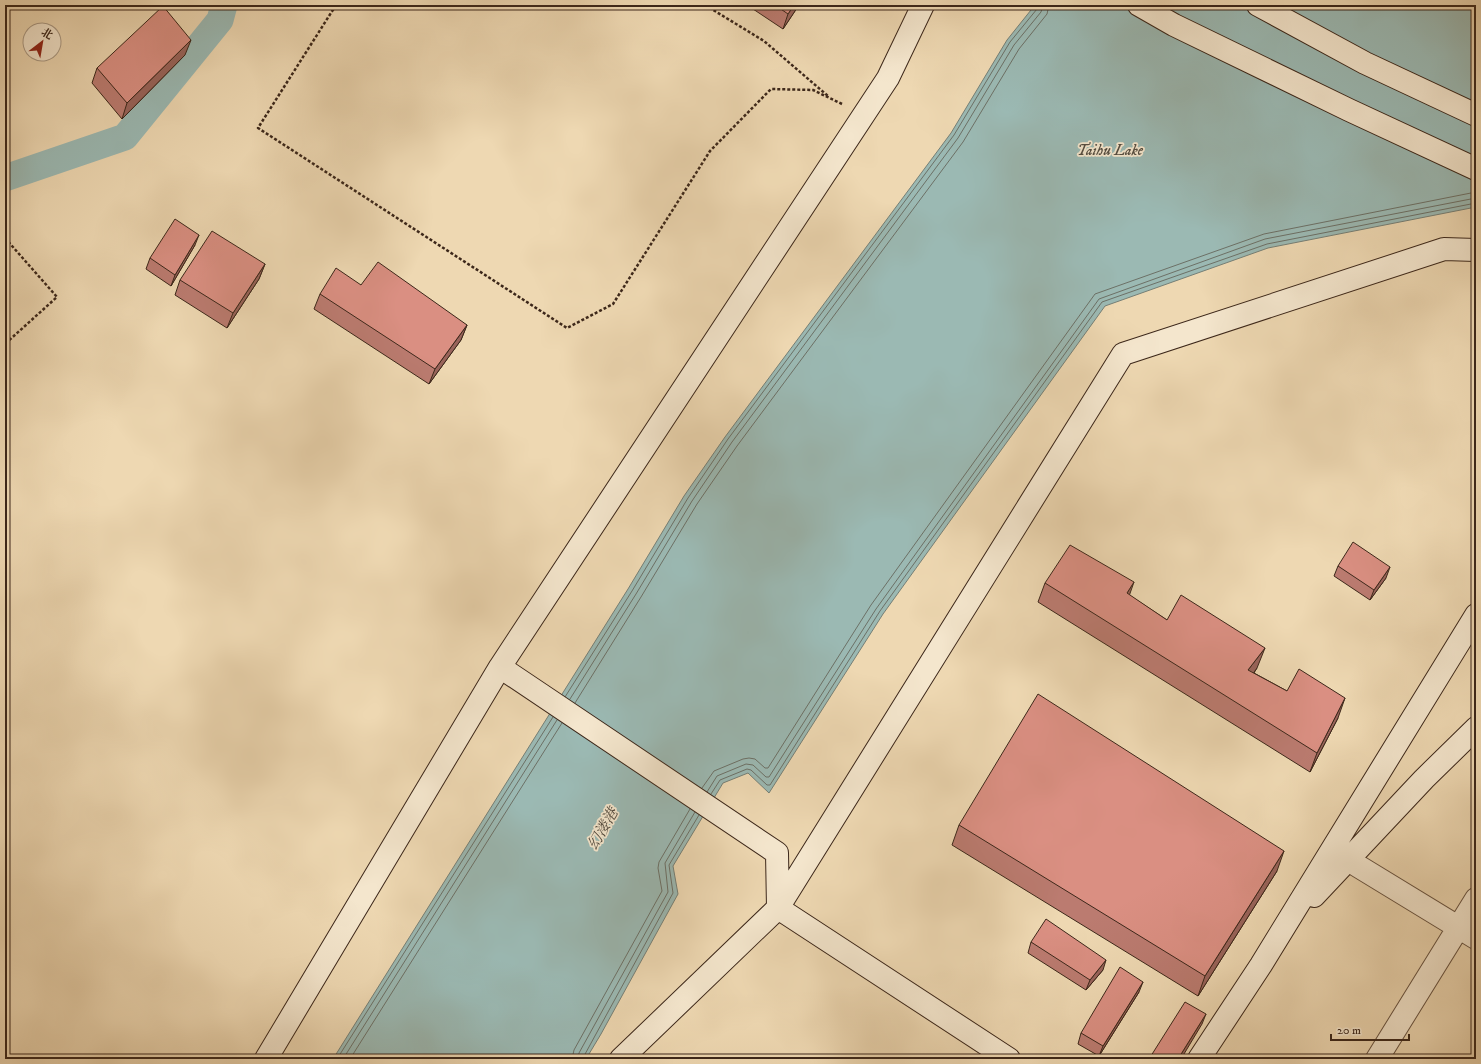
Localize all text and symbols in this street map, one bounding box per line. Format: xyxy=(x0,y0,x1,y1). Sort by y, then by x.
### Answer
north arrow xyxy=(22,22,62,62)
text: 北 xyxy=(38,25,55,43)
water label: Taihu Lake xyxy=(1077,141,1144,160)
water label: 幻溇港 xyxy=(584,803,623,853)
scale bar xyxy=(1331,1016,1409,1042)
text: 20 m xyxy=(1337,1023,1361,1038)

